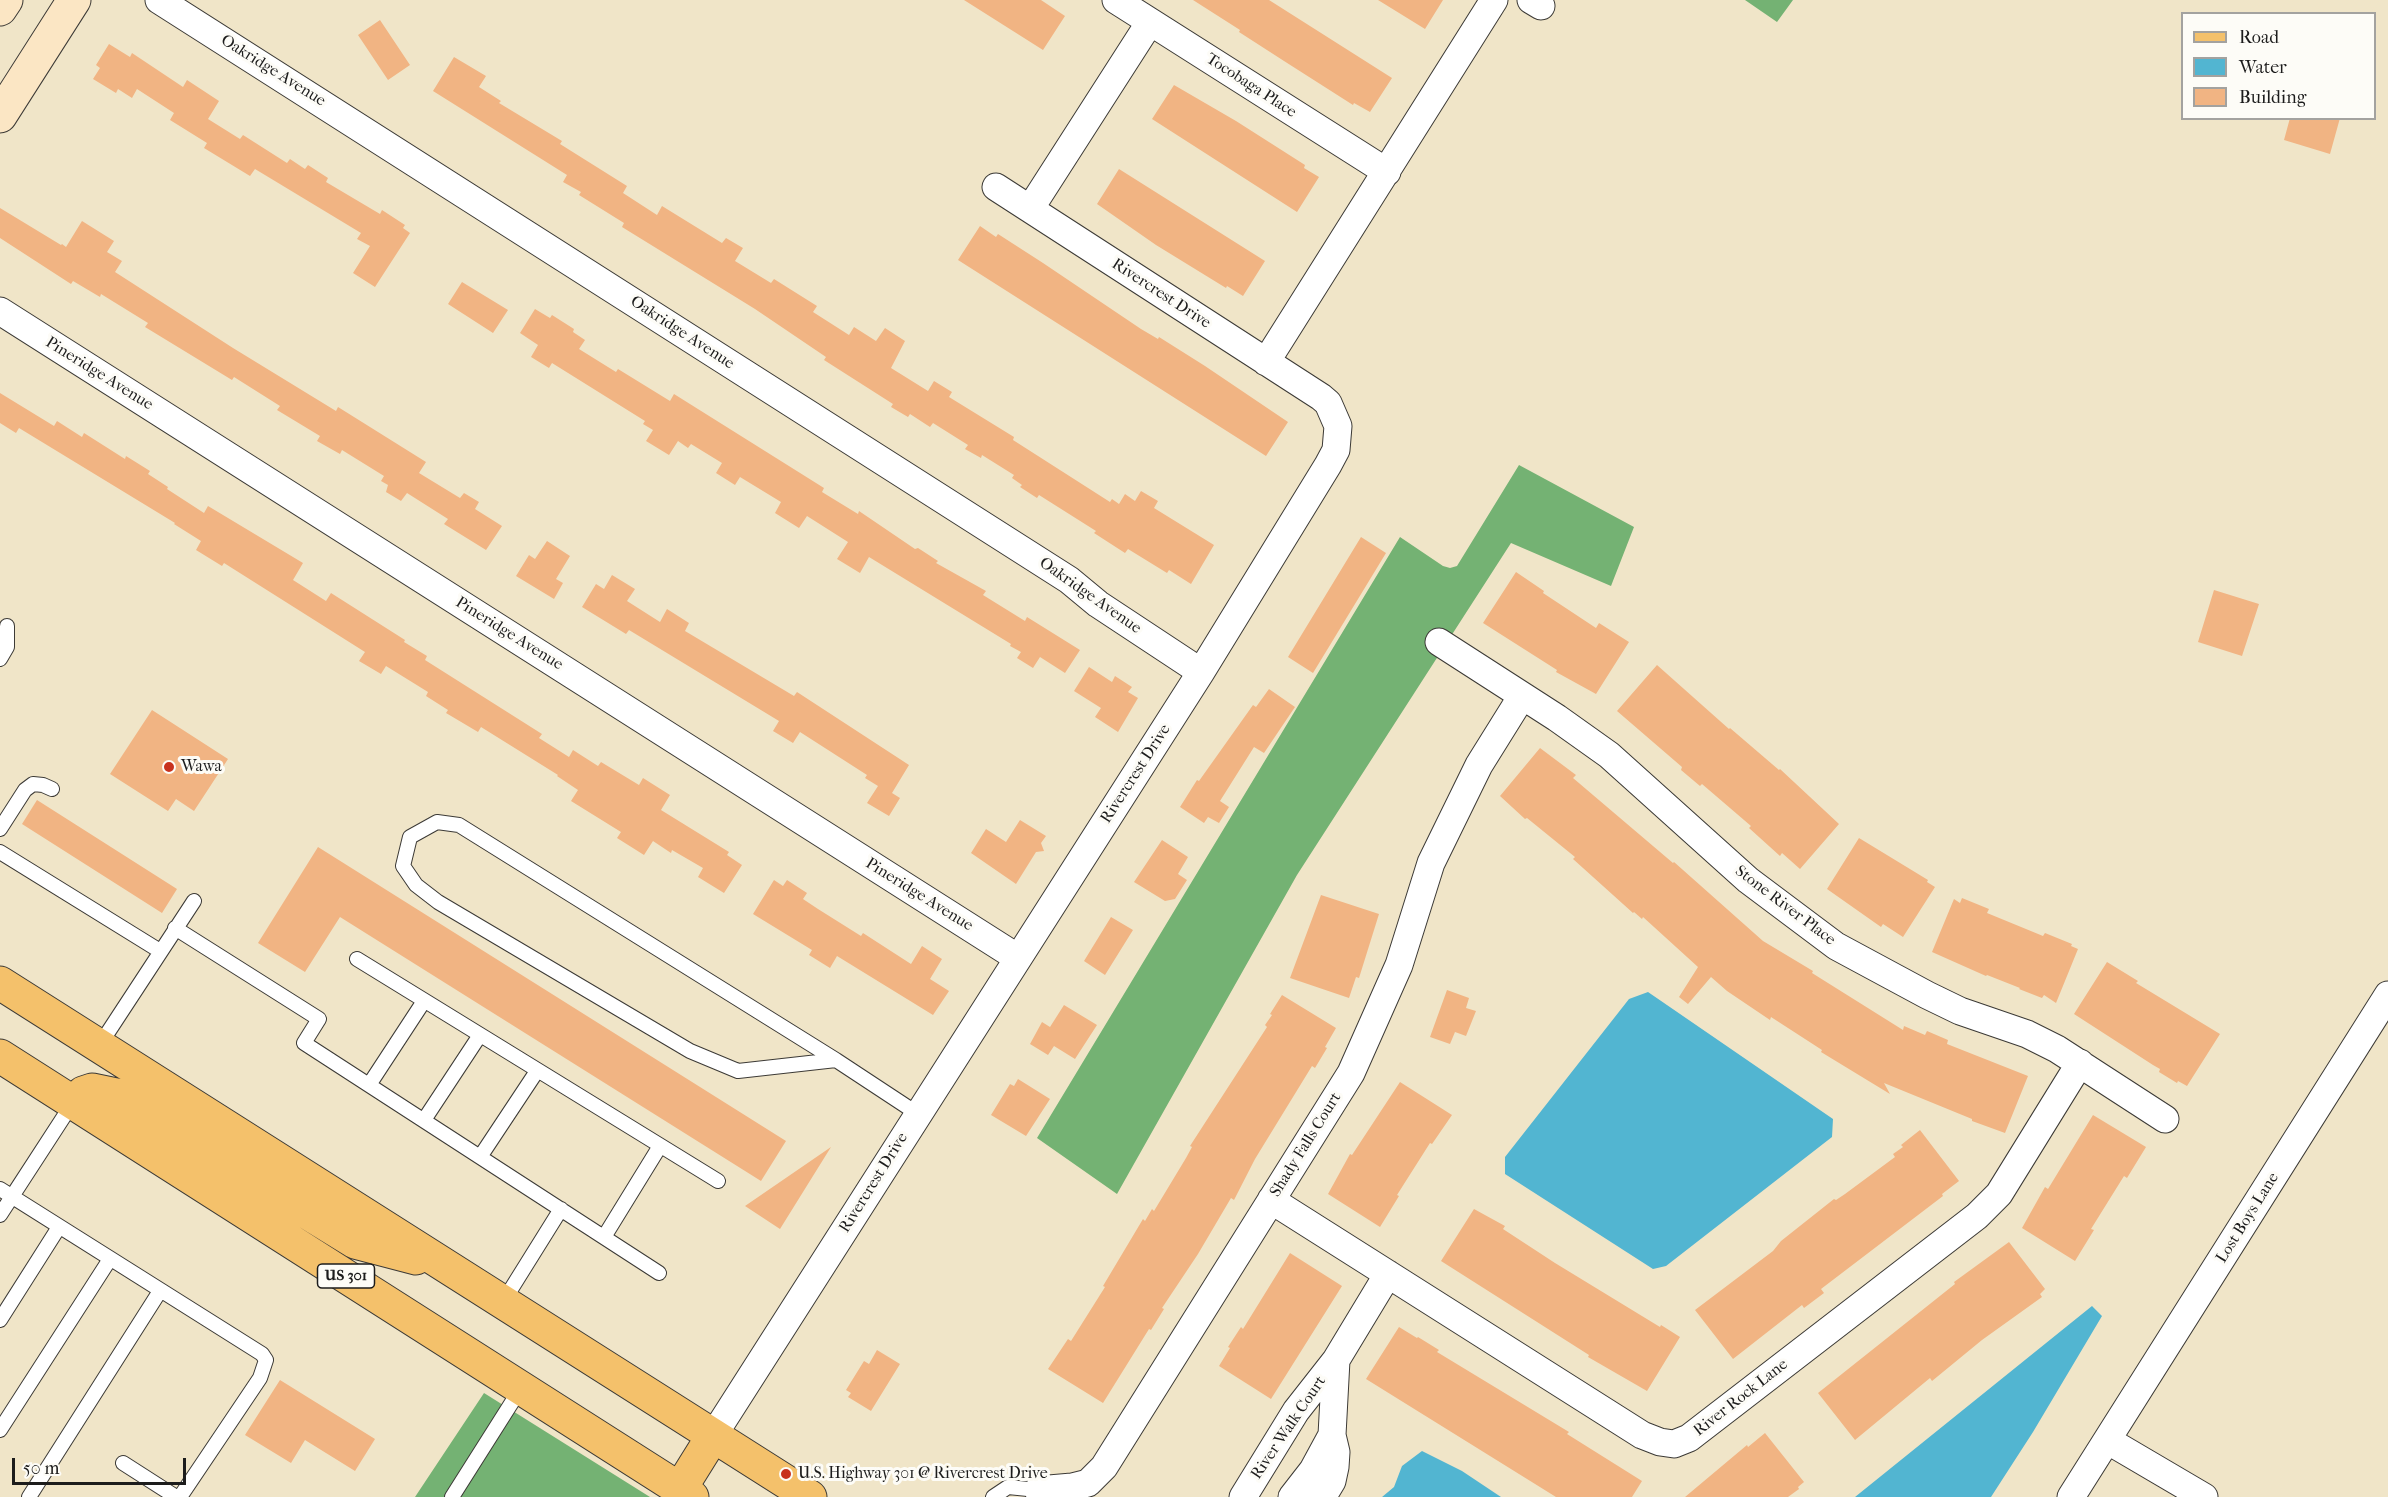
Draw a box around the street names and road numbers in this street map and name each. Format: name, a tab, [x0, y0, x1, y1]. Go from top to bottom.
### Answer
street label: Oakridge Avenue	[217, 31, 329, 111]
street label: Tocobaga Place	[1202, 50, 1300, 122]
street label: Rivercrest Drive	[1108, 255, 1214, 333]
street label: Oakridge Avenue	[626, 292, 738, 374]
street label: Pineridge Avenue	[42, 333, 156, 415]
street label: Oakridge Avenue	[1035, 554, 1145, 638]
street label: Pineridge Avenue	[452, 593, 566, 675]
street label: Rivercrest Drive	[1097, 721, 1175, 827]
street label: Pineridge Avenue	[862, 854, 976, 936]
street label: Stone River Place	[1731, 862, 1839, 950]
street label: Shady Falls Court	[1266, 1089, 1346, 1201]
street label: Rivercrest Drive	[836, 1129, 912, 1237]
street label: Lost Boys Lane	[2213, 1169, 2283, 1267]
road number: US 301	[318, 1264, 374, 1288]
street label: River Rock Lane	[1690, 1355, 1792, 1441]
street label: River Walk Court	[1247, 1373, 1331, 1483]

